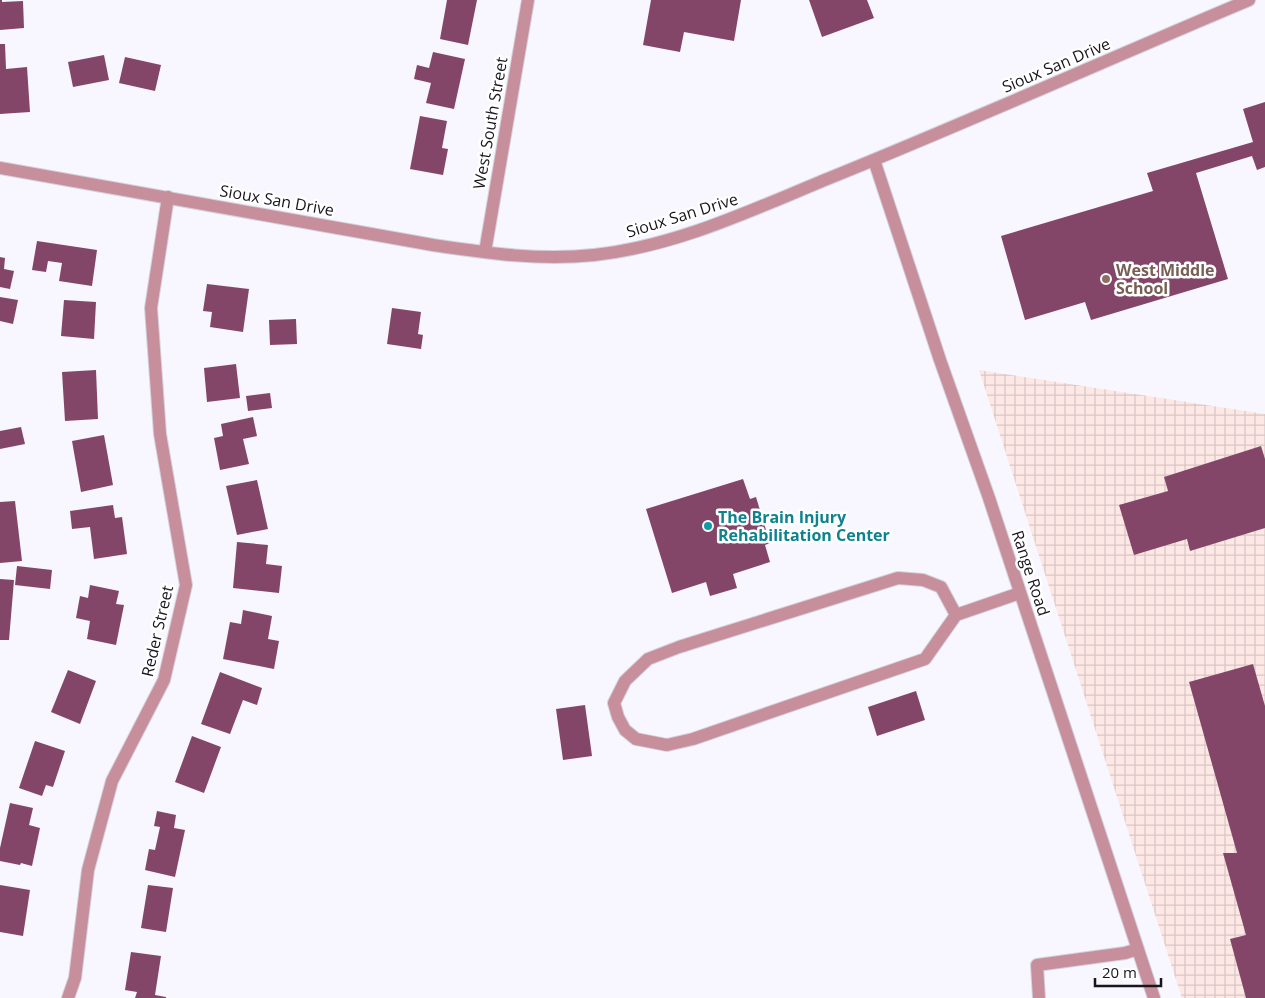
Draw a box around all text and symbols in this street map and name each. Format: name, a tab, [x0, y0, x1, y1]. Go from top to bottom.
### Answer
street label: Sioux San Drive	[999, 32, 1114, 98]
street label: West South Street	[468, 55, 513, 191]
street label: Sioux San Drive	[218, 179, 336, 221]
street label: Sioux San Drive	[624, 188, 740, 242]
place label: West Middle School	[1116, 259, 1215, 299]
marker: West Middle School	[1100, 273, 1112, 285]
place label: The Brain Injury Rehabilitation Center	[718, 506, 890, 546]
marker: The Brain Injury Rehabilitation Center	[702, 520, 714, 532]
street label: Range Road	[1007, 527, 1055, 619]
street label: Reder Street	[136, 583, 178, 679]
scale bar	[1095, 956, 1161, 988]
text: 20 m	[1102, 962, 1137, 982]

